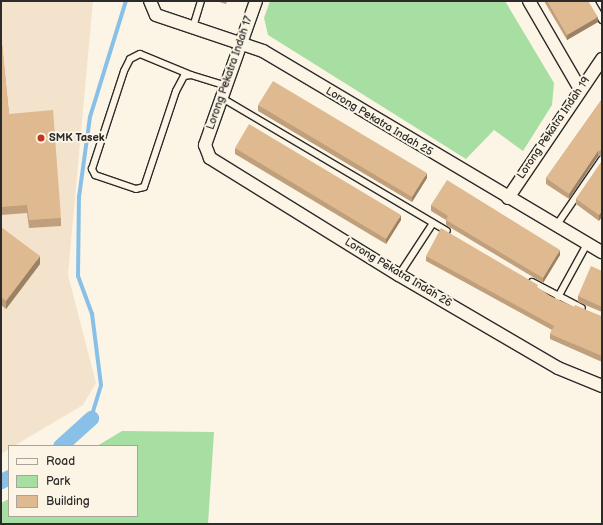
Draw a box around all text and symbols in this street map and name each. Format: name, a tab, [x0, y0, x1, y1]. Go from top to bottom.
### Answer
street label: Lorong Pekatra Indah 17	[204, 14, 256, 132]
street label: Lorong Pekatra Indah 19	[515, 74, 593, 182]
street label: Lorong Pekatra Indah 25	[323, 85, 435, 159]
place label: SMK Tasek	[49, 131, 104, 145]
marker: SMK Tasek	[36, 133, 46, 143]
street label: Lorong Pekatra Indah 26	[342, 236, 454, 310]
legend	[8, 445, 138, 517]
text: Road	[46, 454, 75, 469]
text: Park	[46, 474, 70, 489]
text: Building	[46, 494, 90, 509]

